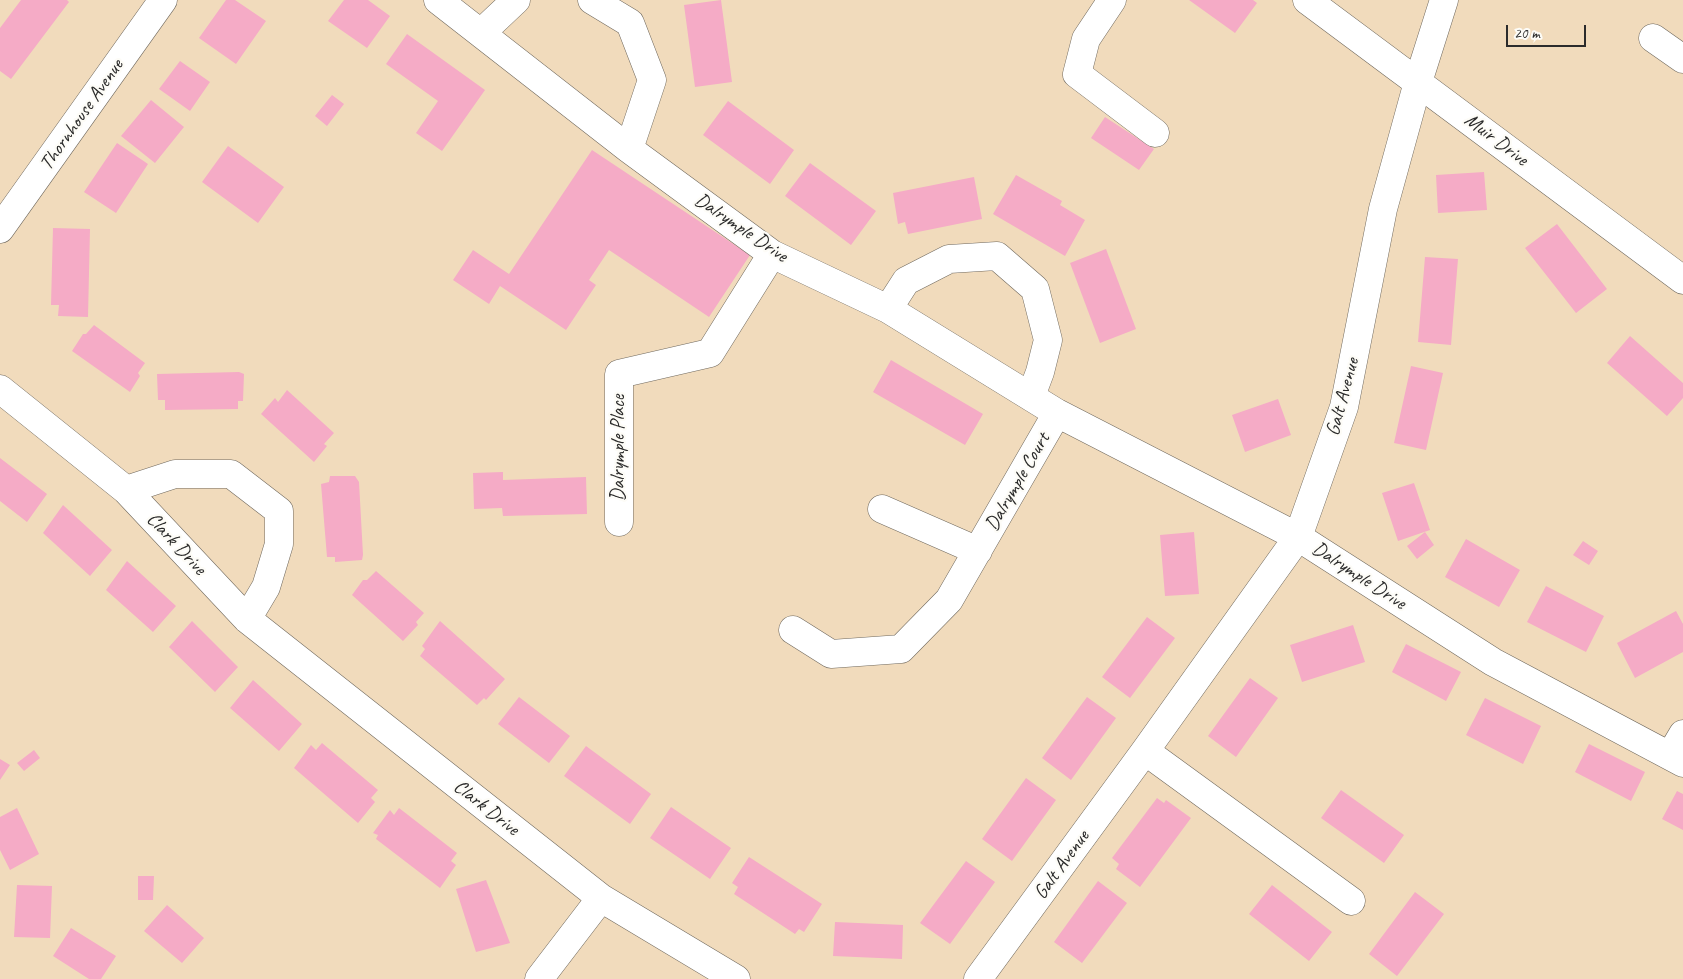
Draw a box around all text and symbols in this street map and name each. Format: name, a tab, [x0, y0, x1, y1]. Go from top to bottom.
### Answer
scale bar	[1508, 15, 1588, 47]
text: 20 m	[1514, 24, 1540, 43]
street label: Thornhouse Avenue	[35, 55, 129, 175]
street label: Muir Drive	[1460, 108, 1532, 172]
street label: Dalrymple Drive	[690, 188, 792, 268]
street label: Galt Avenue	[1321, 356, 1365, 438]
street label: Dalrymple Place	[607, 395, 631, 501]
street label: Dalrymple Court	[980, 429, 1056, 535]
street label: Clark Drive	[141, 508, 211, 580]
street label: Dalrymple Drive	[1308, 537, 1410, 615]
street label: Clark Drive	[448, 775, 524, 841]
street label: Galt Avenue	[1029, 826, 1095, 904]

